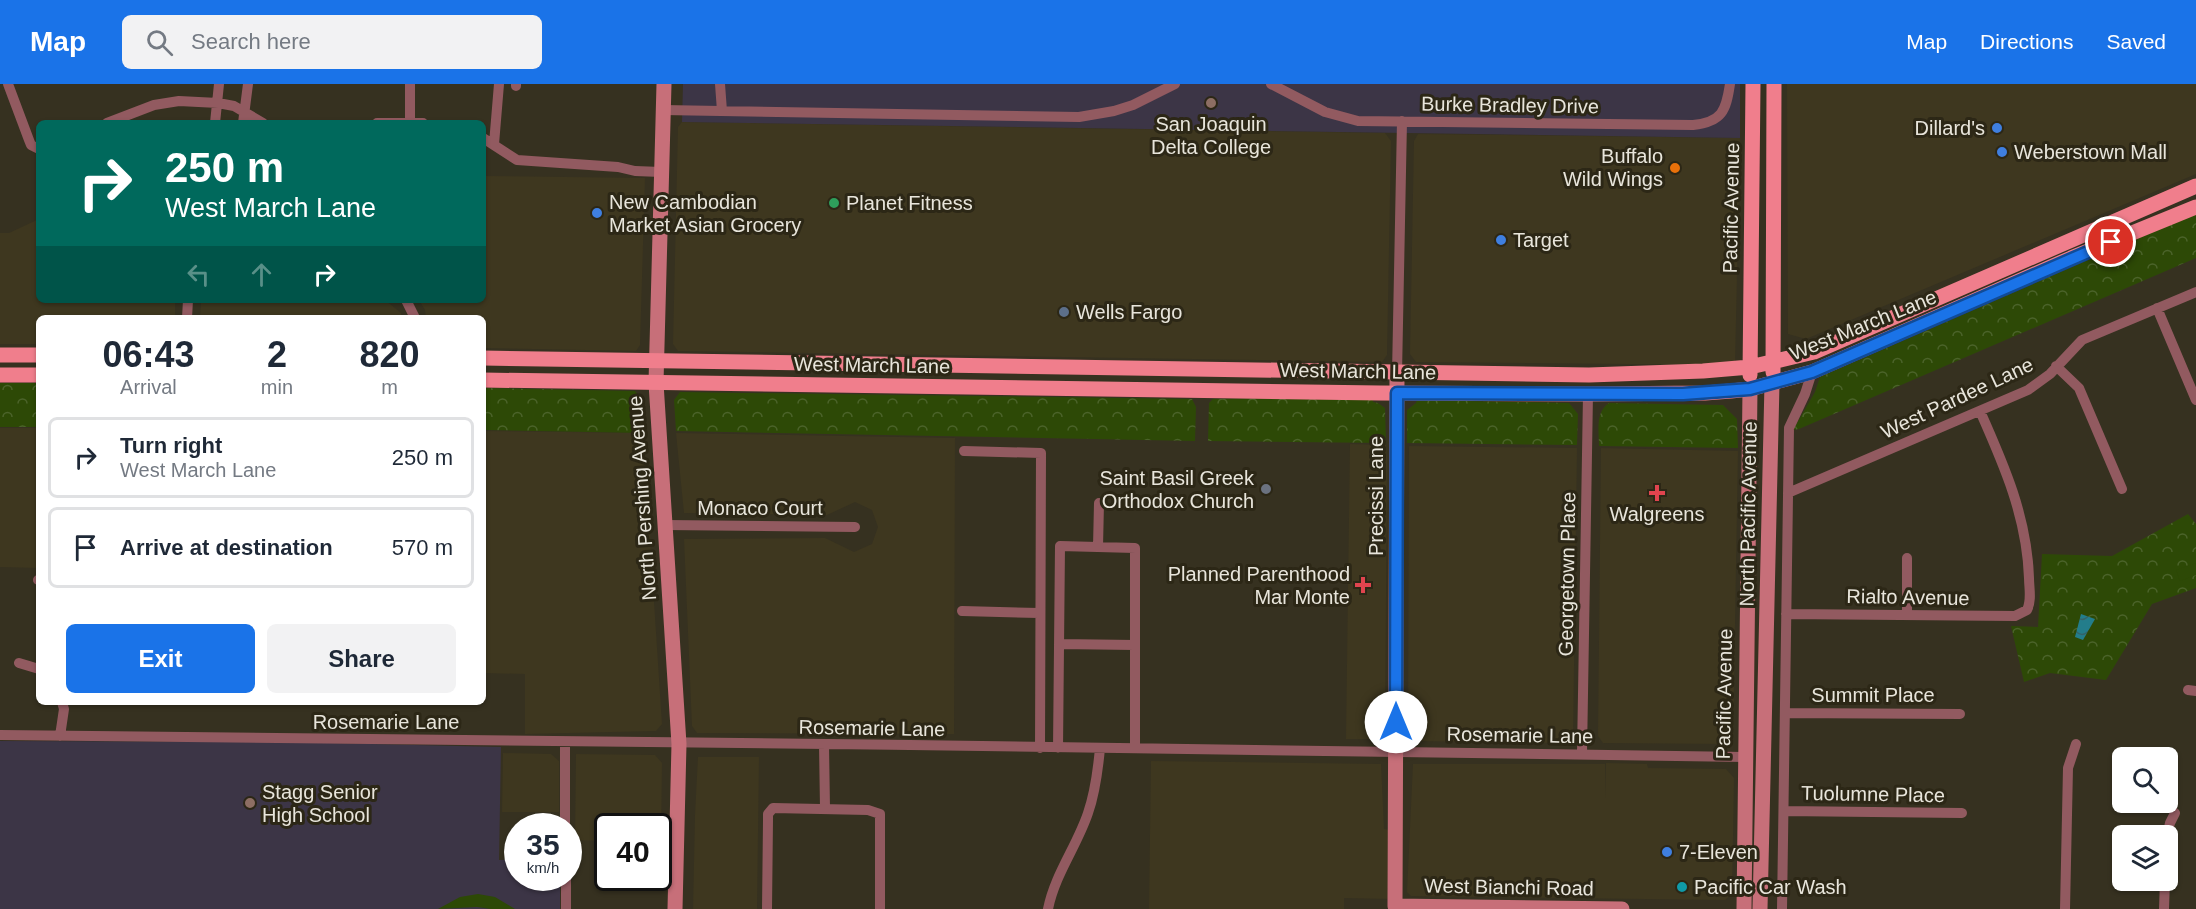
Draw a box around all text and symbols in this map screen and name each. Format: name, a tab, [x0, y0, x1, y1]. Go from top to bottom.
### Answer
search box	[122, 15, 542, 69]
text: Map	[30, 26, 86, 57]
icon: search	[143, 26, 176, 59]
text: Search here	[191, 29, 311, 54]
text: Map	[1906, 30, 1947, 53]
text: Directions	[1980, 30, 2073, 53]
text: Saved	[2106, 30, 2166, 53]
street label: Burke Bradley Drive	[1421, 92, 1599, 118]
marker: San Joaquin Delta College	[1204, 96, 1218, 110]
place label: San Joaquin Delta College	[1151, 113, 1271, 158]
place label: Dillard's	[1915, 117, 1985, 139]
marker: Dillard's	[1990, 121, 2004, 135]
place label: Weberstown Mall	[2014, 141, 2167, 163]
street label: Pacific Avenue	[1719, 142, 1743, 274]
icon: right	[66, 144, 144, 222]
text: 250 m	[165, 144, 284, 191]
place label: Buffalo Wild Wings	[1563, 145, 1663, 190]
marker: Weberstown Mall	[1995, 145, 2009, 159]
marker: Buffalo Wild Wings	[1668, 161, 1682, 175]
place label: New Cambodian Market Asian Grocery	[609, 191, 801, 236]
place label: Planet Fitness	[846, 192, 973, 214]
text: West March Lane	[165, 193, 376, 223]
marker: Planet Fitness	[827, 196, 841, 210]
marker: New Cambodian Market Asian Grocery	[590, 206, 604, 220]
pin	[2085, 216, 2136, 267]
icon: arrive	[2094, 225, 2127, 258]
place label: Target	[1513, 229, 1569, 251]
marker: Target	[1494, 233, 1508, 247]
icon: left	[182, 258, 215, 291]
icon: ahead	[245, 258, 278, 291]
icon: right	[308, 258, 341, 291]
street label: West March Lane	[1786, 286, 1940, 364]
place label: Wells Fargo	[1076, 301, 1182, 323]
marker: Wells Fargo	[1057, 305, 1071, 319]
text: 06:43	[102, 334, 194, 375]
text: 2	[267, 334, 287, 375]
text: 820	[359, 334, 420, 375]
street label: West March Lane	[794, 353, 950, 377]
street label: West Pardee Lane	[1877, 353, 2037, 443]
street label: West March Lane	[1280, 359, 1436, 383]
text: Arrival	[120, 376, 177, 398]
text: min	[261, 376, 293, 398]
text: m	[381, 376, 398, 398]
street label: North Pershing Avenue	[624, 395, 660, 601]
street label: North Pacific Avenue	[1735, 421, 1761, 607]
text: Turn right	[120, 433, 222, 458]
street label: Precissi Lane	[1365, 436, 1387, 556]
icon: right	[69, 441, 102, 474]
text: 250 m	[392, 445, 453, 470]
text: West March Lane	[120, 459, 276, 481]
place label: Saint Basil Greek Orthodox Church	[1099, 467, 1255, 512]
marker: Saint Basil Greek Orthodox Church	[1259, 482, 1273, 496]
marker: Walgreens	[1650, 486, 1664, 500]
street label: Georgetown Place	[1555, 492, 1579, 656]
street label: Monaco Court	[697, 497, 823, 519]
place label: Walgreens	[1610, 503, 1704, 525]
icon: arrive	[69, 531, 102, 564]
text: Arrive at destination	[120, 535, 333, 560]
text: 570 m	[392, 535, 453, 560]
place label: Planned Parenthood Mar Monte	[1168, 563, 1350, 608]
marker: Planned Parenthood Mar Monte	[1354, 576, 1372, 594]
street label: Rialto Avenue	[1846, 585, 1970, 609]
button: Exit	[66, 624, 255, 693]
button: Share	[267, 624, 456, 693]
street label: Pacific Avenue	[1712, 628, 1736, 760]
street label: Summit Place	[1811, 684, 1935, 706]
position arrow	[1364, 690, 1428, 754]
street label: Rosemarie Lane	[313, 711, 459, 733]
street label: Rosemarie Lane	[798, 716, 946, 740]
street label: Rosemarie Lane	[1446, 723, 1594, 747]
map controls	[2112, 747, 2178, 891]
button: search	[2112, 747, 2178, 813]
place label: Stagg Senior High School	[262, 781, 378, 826]
street label: Tuolumne Place	[1801, 782, 1945, 806]
marker: Stagg Senior High School	[243, 796, 257, 810]
speed limit sign: 40	[594, 813, 672, 891]
button: layers	[2112, 825, 2178, 891]
text: 35	[526, 828, 560, 861]
place label: 7-Eleven	[1679, 841, 1758, 863]
marker: 7-Eleven	[1660, 845, 1674, 859]
text: km/h	[527, 859, 559, 876]
street label: West Bianchi Road	[1424, 875, 1594, 899]
place label: Pacific Car Wash	[1694, 876, 1847, 898]
marker: Pacific Car Wash	[1675, 880, 1689, 894]

